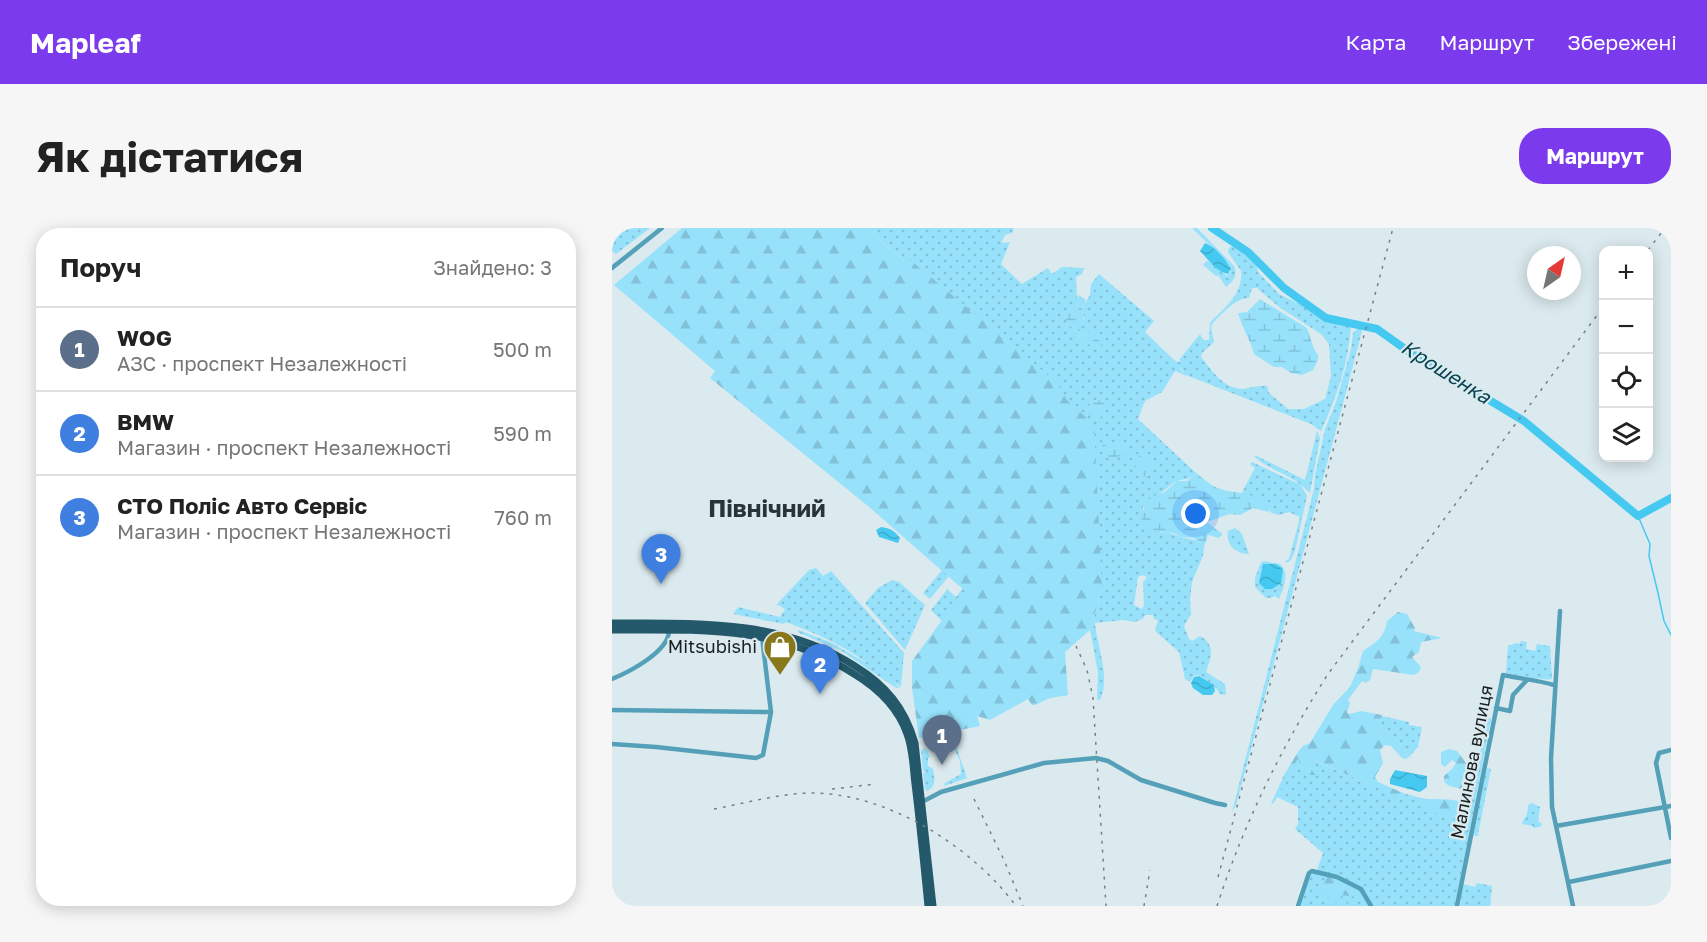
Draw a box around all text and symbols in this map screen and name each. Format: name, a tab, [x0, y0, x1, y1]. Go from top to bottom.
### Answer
text: Mapleaf	[30, 26, 141, 59]
text: Карта	[1346, 29, 1406, 55]
text: Маршрут	[1439, 29, 1534, 55]
text: Збережені	[1567, 29, 1677, 55]
button: Маршрут	[1519, 128, 1671, 184]
text: Як дістатися	[36, 131, 303, 181]
north arrow	[1527, 246, 1581, 300]
map controls	[1599, 246, 1653, 462]
button: +	[1599, 246, 1653, 300]
text: Поруч	[60, 252, 141, 283]
text: Знайдено: 3	[433, 255, 552, 279]
button: −	[1599, 300, 1653, 354]
text: WOG	[117, 324, 172, 351]
water label: Крошенка	[1397, 334, 1496, 408]
text: 1	[74, 337, 85, 361]
text: 500 m	[493, 337, 552, 361]
text: АЗС · проспект Незалежності	[117, 351, 407, 375]
button: locate	[1599, 354, 1653, 408]
text: BMW	[117, 408, 174, 435]
button: layers	[1599, 408, 1653, 462]
text: 2	[73, 421, 86, 445]
text: 590 m	[493, 421, 552, 445]
text: Магазин · проспект Незалежності	[117, 435, 451, 459]
text: СТО Поліс Авто Сервіс	[117, 492, 367, 519]
district label: Північний	[708, 493, 826, 522]
your location	[1181, 499, 1210, 528]
text: 3	[73, 505, 86, 529]
text: 760 m	[494, 505, 552, 529]
text: Магазин · проспект Незалежності	[117, 519, 451, 543]
pin: 3	[641, 534, 680, 584]
shop icon: Mitsubishi	[762, 629, 798, 676]
place label: Mitsubishi	[668, 635, 757, 657]
pin: 2	[800, 644, 840, 694]
street label: Малинова вулиця	[1445, 683, 1497, 841]
pin: 1	[922, 716, 962, 765]

